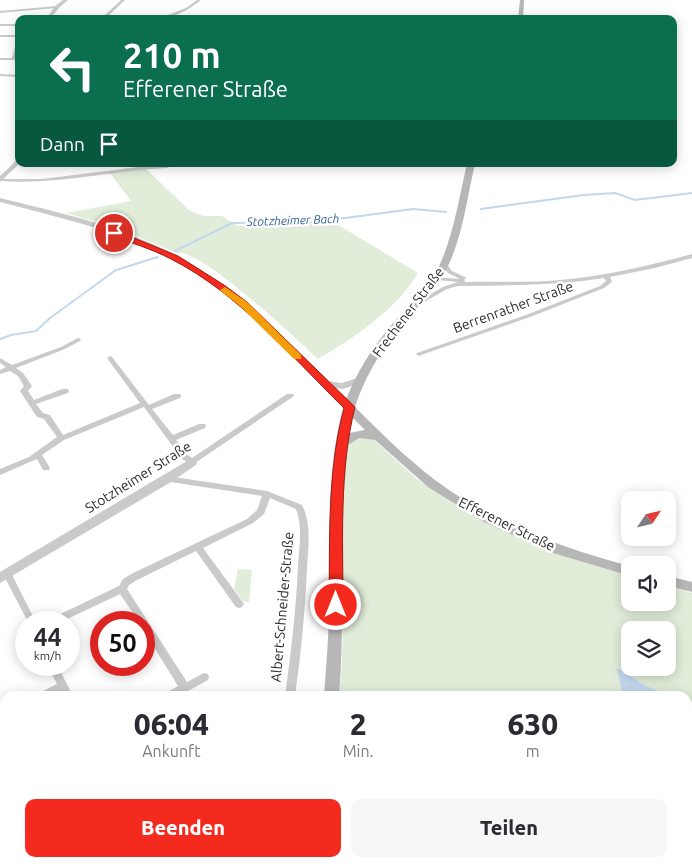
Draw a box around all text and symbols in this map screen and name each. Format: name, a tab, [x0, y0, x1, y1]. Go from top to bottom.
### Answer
icon: left	[40, 35, 105, 100]
text: 210 m	[123, 35, 221, 75]
text: Efferener Straße	[123, 76, 288, 101]
icon: arrive	[95, 130, 123, 158]
text: Dann	[40, 133, 85, 155]
pin	[93, 212, 135, 254]
water label: Stotzheimer Bach	[245, 212, 340, 228]
icon: arrive	[100, 219, 128, 247]
street label: Frechener Straße	[369, 264, 447, 360]
street label: Berrenrather Straße	[451, 278, 575, 336]
street label: Stotzheimer Straße	[82, 438, 194, 516]
north arrow	[621, 491, 676, 546]
map controls	[621, 491, 676, 676]
street label: Efferener Straße	[456, 494, 558, 554]
street label: Albert-Schneider-Straße	[267, 531, 297, 683]
button: sound	[621, 556, 676, 611]
position arrow	[309, 578, 361, 630]
speed limit sign: 50	[90, 611, 155, 676]
button: layers	[621, 621, 676, 676]
text: 44	[33, 623, 62, 651]
text: km/h	[34, 649, 61, 662]
text: 06:04	[134, 707, 209, 741]
text: 2	[350, 707, 367, 741]
text: 630	[507, 707, 558, 741]
text: Ankunft	[142, 742, 200, 760]
text: Min.	[343, 742, 374, 760]
text: m	[526, 742, 540, 760]
button: Beenden	[25, 799, 341, 857]
button: Teilen	[351, 799, 667, 857]

